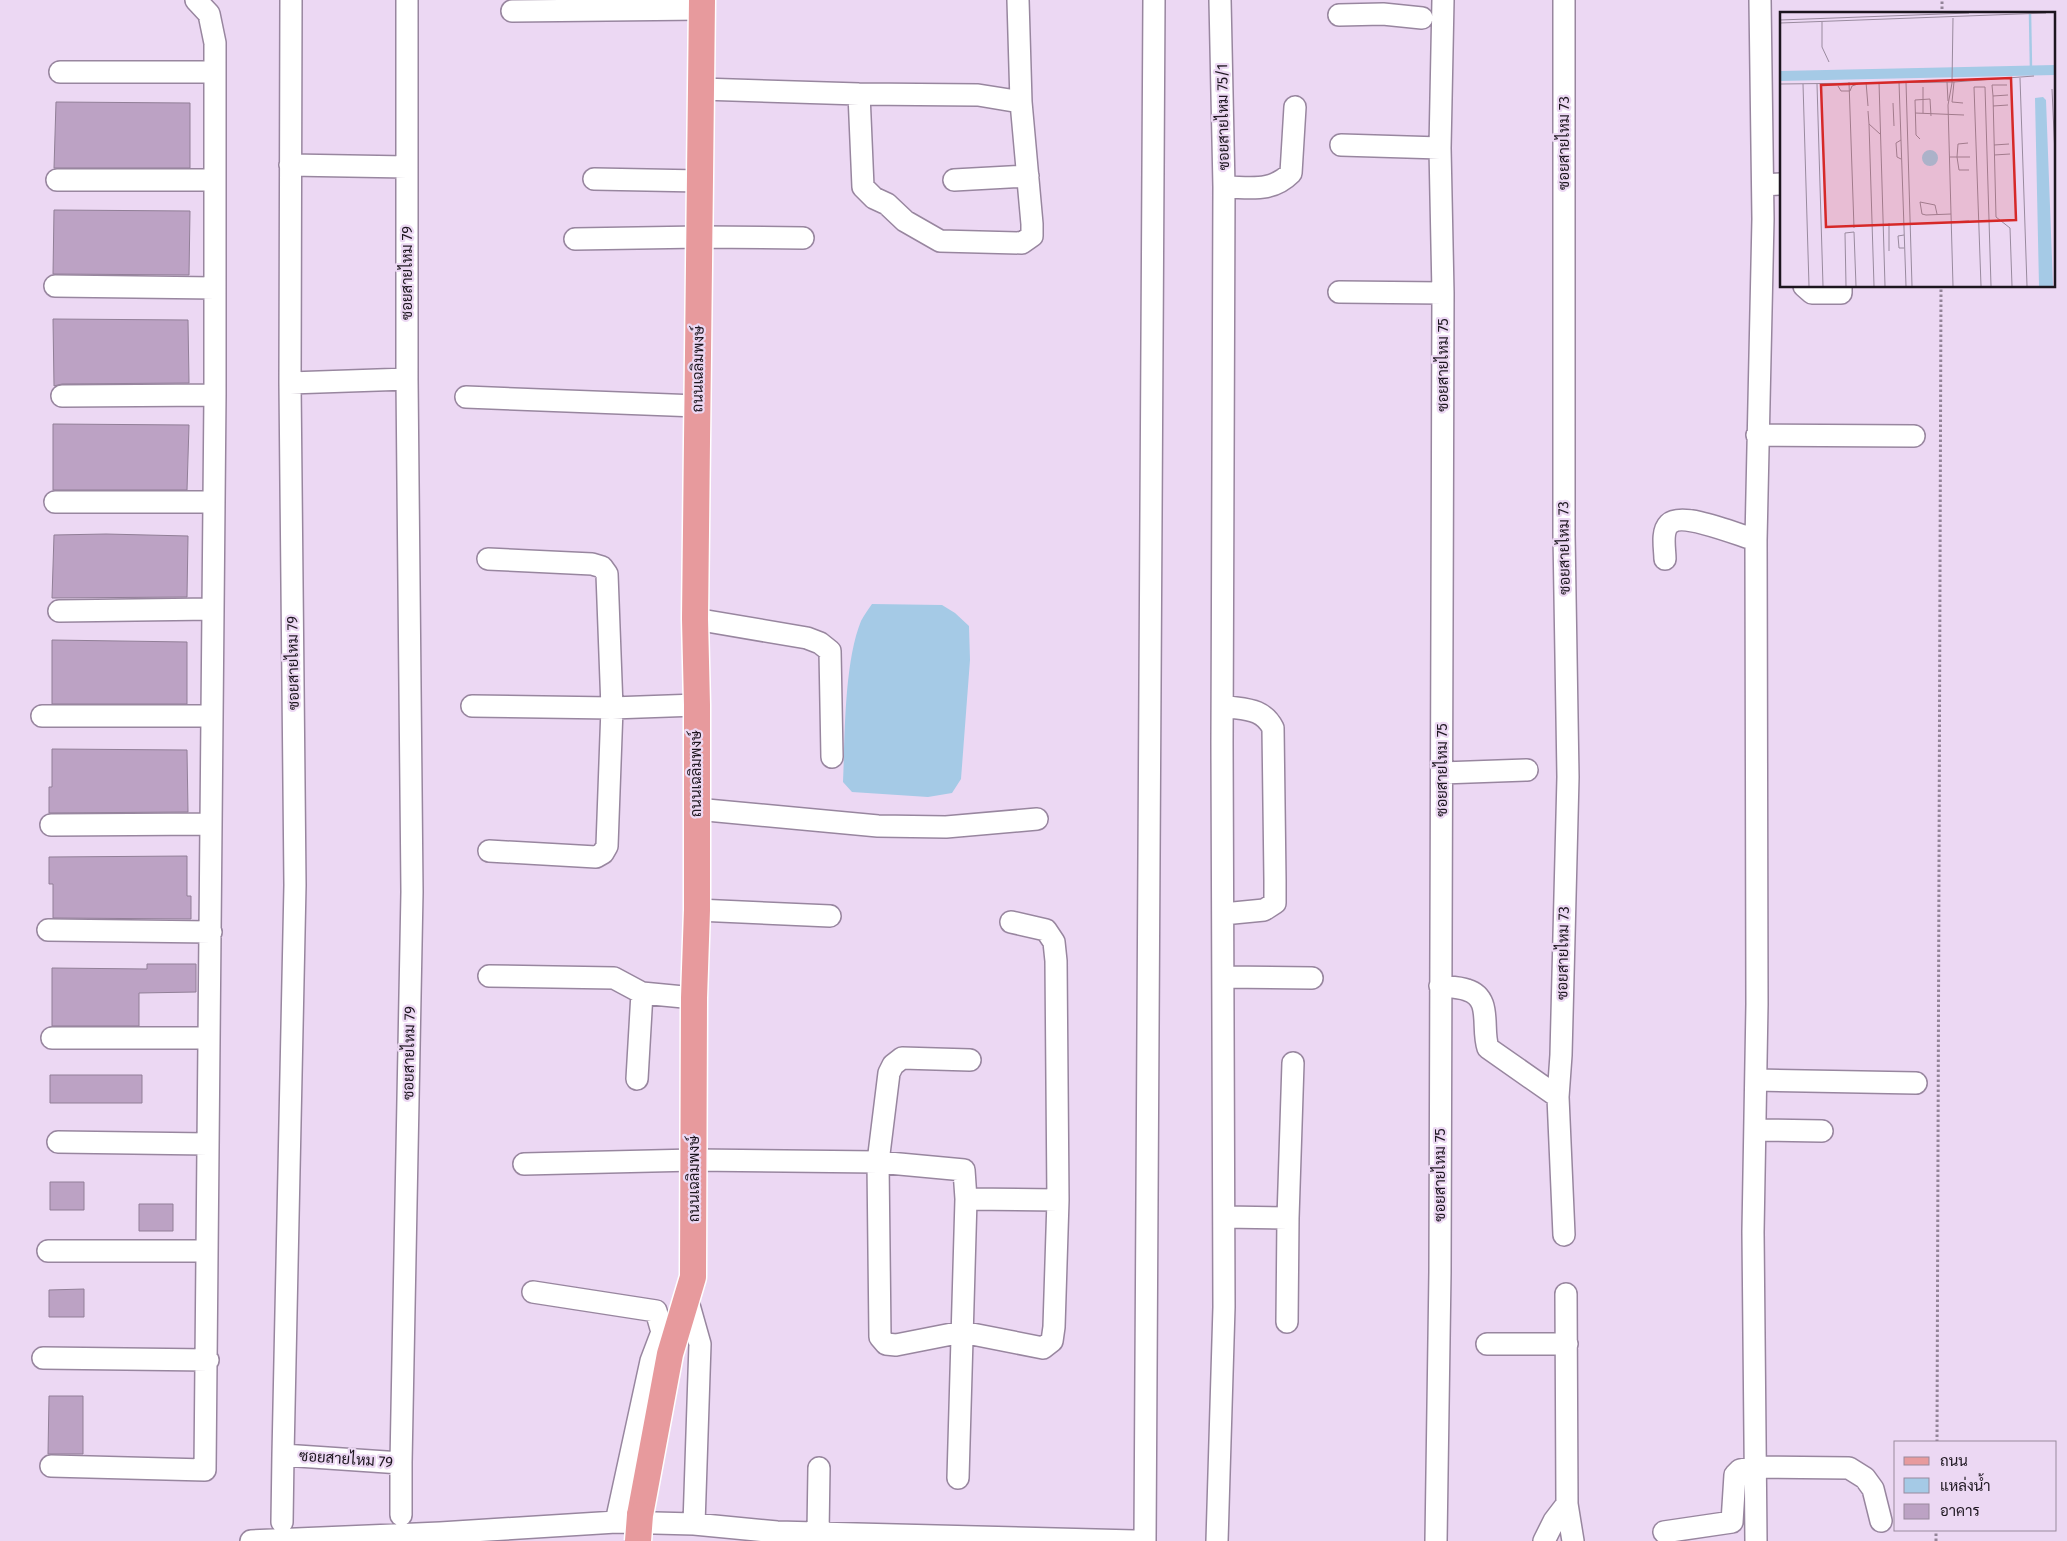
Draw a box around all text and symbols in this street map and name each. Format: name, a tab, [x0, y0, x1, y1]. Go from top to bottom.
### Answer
inset map	[1780, 12, 2054, 288]
street label: ซอยสายไหม 75/1	[1212, 63, 1233, 171]
street label: ซอยสายไหม 73	[1554, 96, 1573, 190]
street label: ซอยสายไหม 79	[397, 226, 416, 320]
street label: ซอยสายไหม 75	[1433, 318, 1452, 412]
street label: ถนนเฉลิมพงษ์	[687, 325, 708, 413]
street label: ซอยสายไหม 73	[1553, 501, 1574, 595]
street label: ซอยสายไหม 79	[282, 616, 303, 710]
street label: ซอยสายไหม 75	[1432, 723, 1451, 817]
street label: ถนนเฉลิมพงษ์	[686, 730, 705, 817]
street label: ซอยสายไหม 73	[1552, 906, 1573, 1000]
street label: ซอยสายไหม 79	[398, 1006, 419, 1100]
street label: ซอยสายไหม 75	[1430, 1128, 1449, 1222]
street label: ถนนเฉลิมพงษ์	[684, 1135, 703, 1222]
legend	[1894, 1441, 2057, 1531]
street label: ซอยสายไหม 79	[298, 1446, 394, 1471]
text: ถนน	[1940, 1452, 1968, 1470]
text: แหล่งน้ำ	[1940, 1473, 1991, 1495]
text: อาคาร	[1940, 1502, 1980, 1520]

